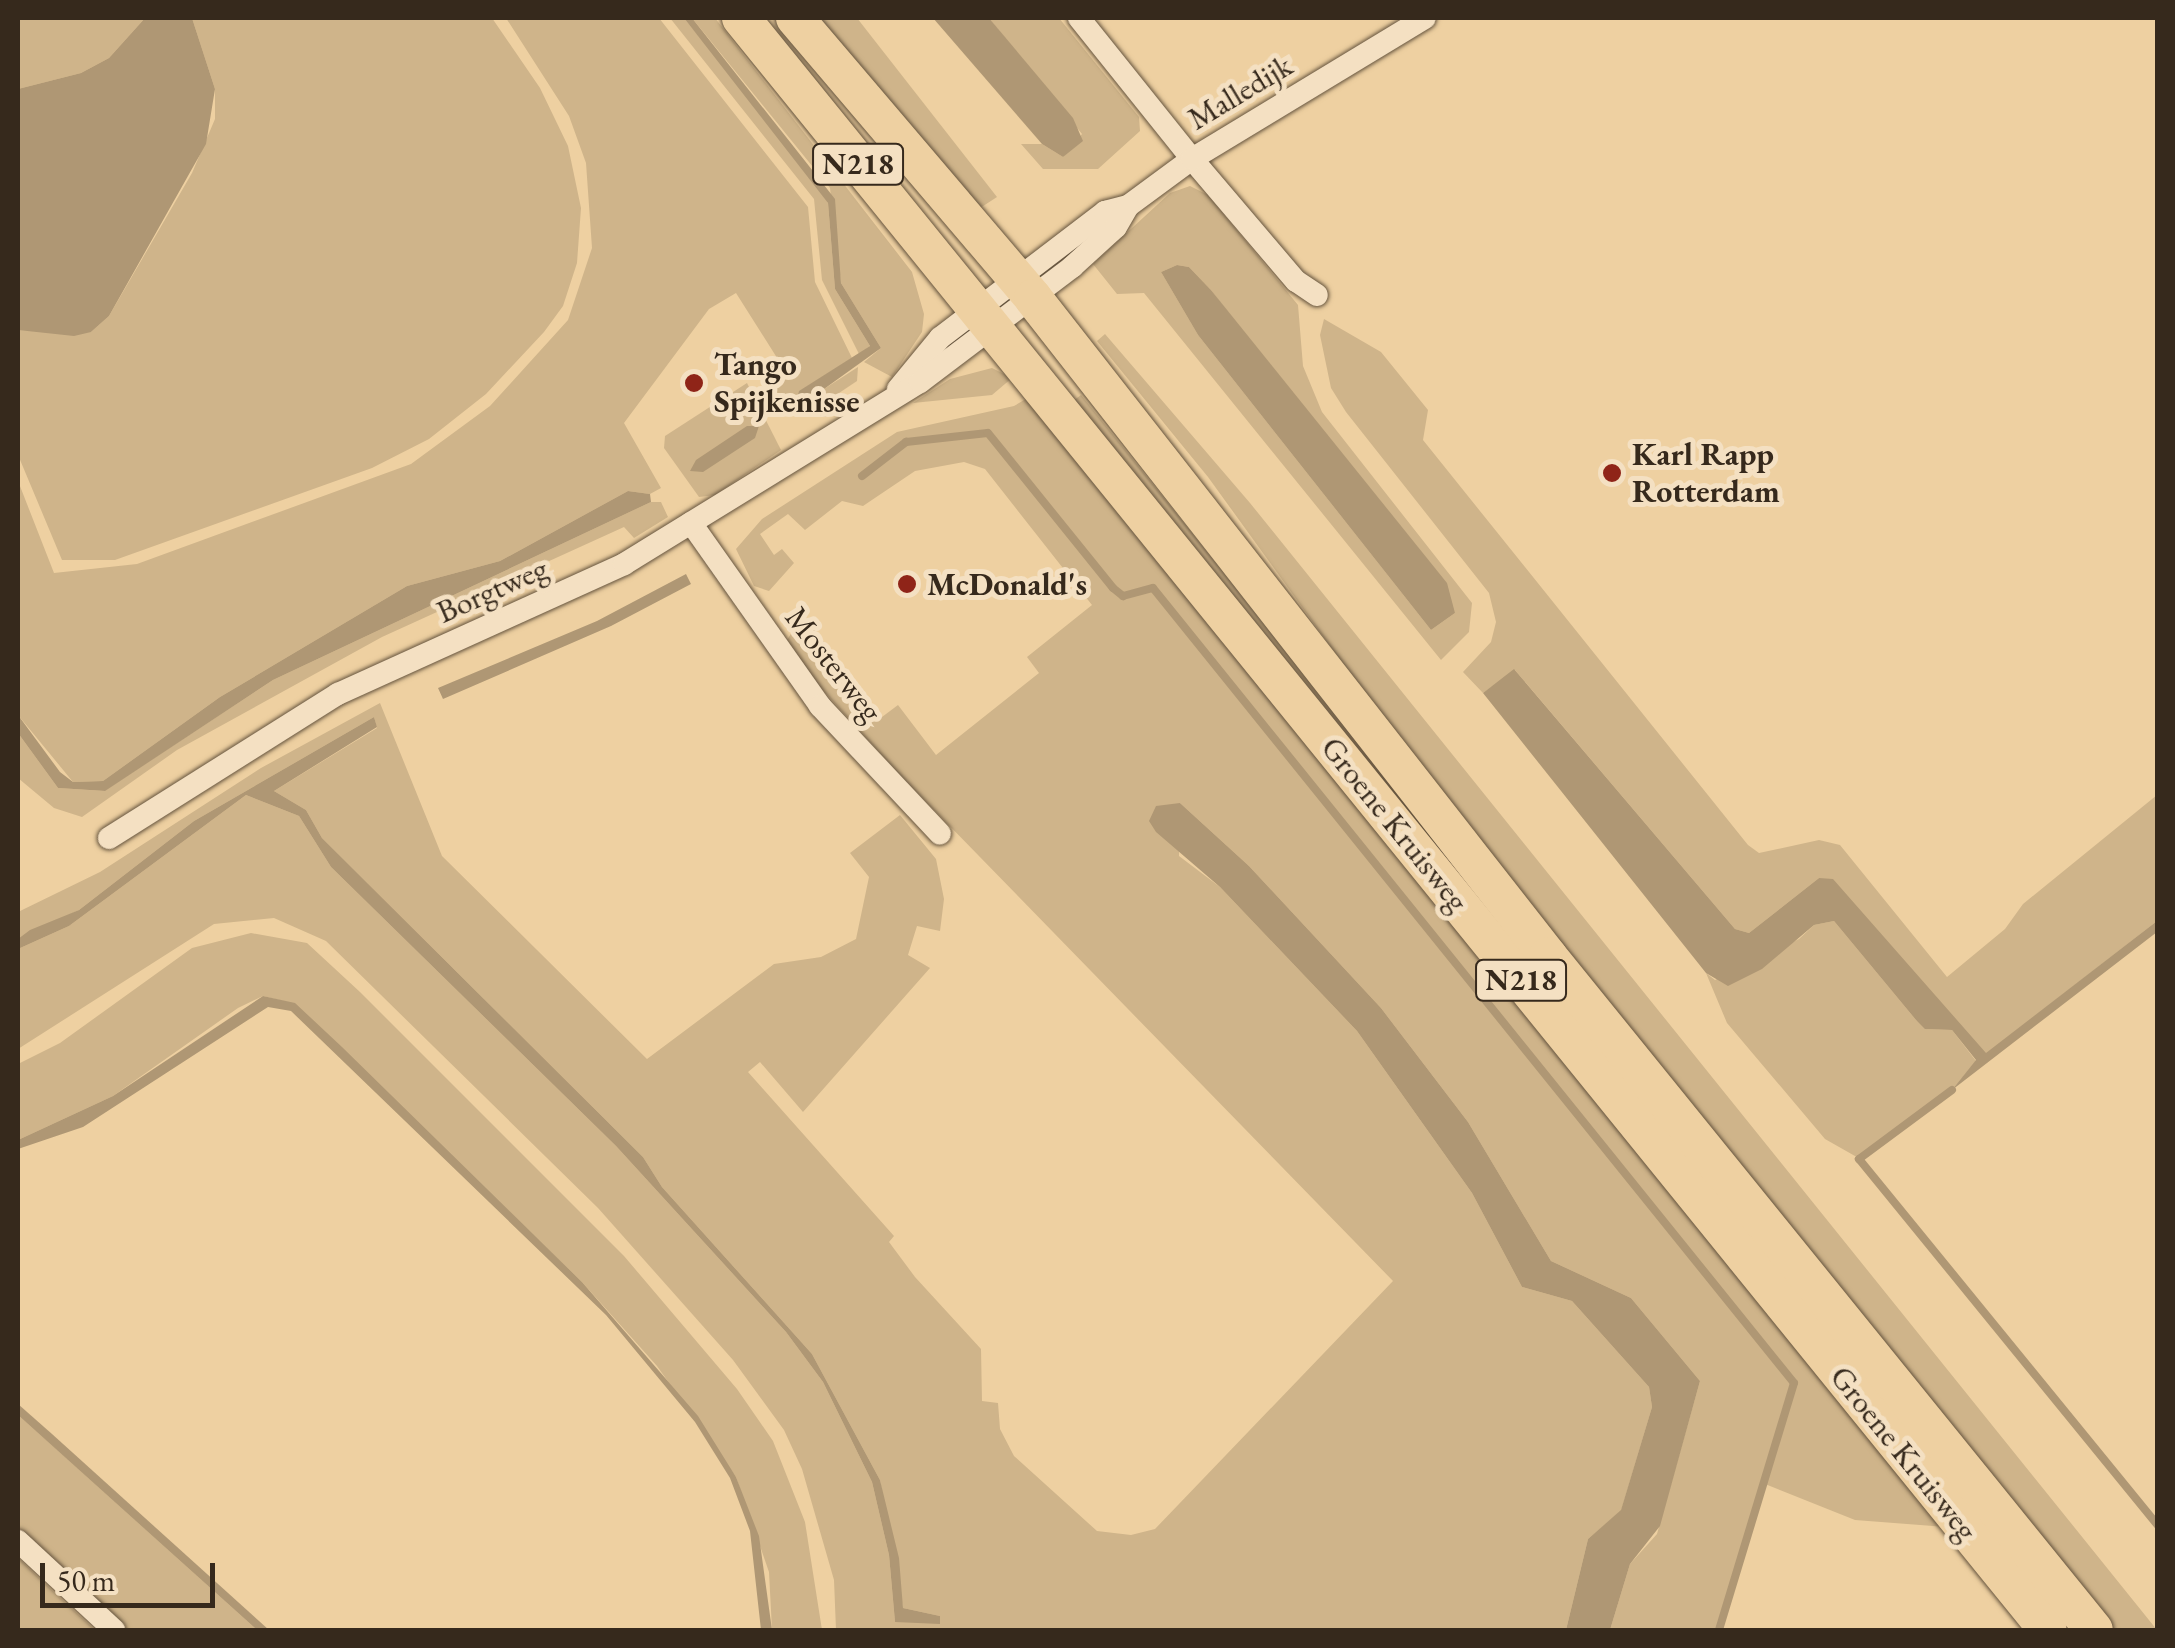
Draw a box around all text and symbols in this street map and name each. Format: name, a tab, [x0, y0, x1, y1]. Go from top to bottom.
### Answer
street label: Malledijk	[1181, 46, 1299, 138]
road number: N218	[810, 139, 906, 189]
place label: Tango Spijkenisse	[714, 346, 859, 421]
marker: Tango Spijkenisse	[683, 372, 705, 394]
place label: Karl Rapp Rotterdam	[1632, 436, 1780, 511]
marker: Karl Rapp Rotterdam	[1601, 462, 1623, 484]
street label: Borgtweg	[431, 549, 553, 631]
place label: McDonald's	[927, 565, 1087, 603]
marker: McDonald's	[896, 573, 918, 595]
street label: Mosterweg	[777, 599, 891, 729]
street label: Groene Kruisweg	[1313, 729, 1477, 919]
road number: N218	[1474, 955, 1568, 1005]
street label: Groene Kruisweg	[1822, 1358, 1986, 1548]
scale bar	[45, 1543, 220, 1605]
text: 50 m	[57, 1561, 115, 1600]

